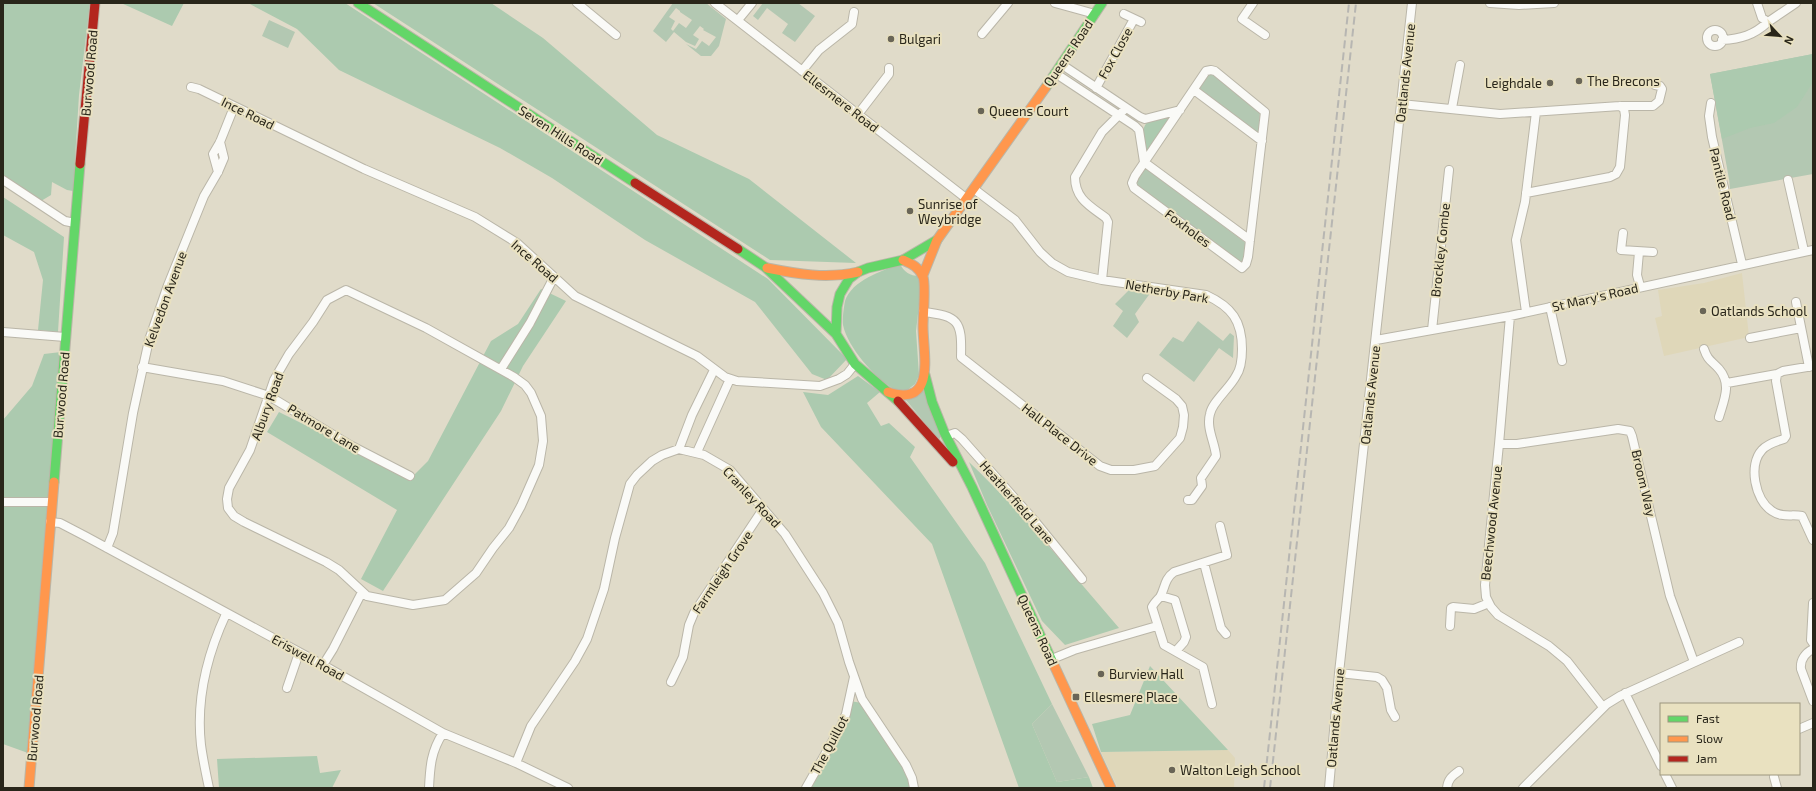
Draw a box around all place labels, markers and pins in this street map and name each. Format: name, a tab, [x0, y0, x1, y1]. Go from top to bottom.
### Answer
place label: Bulgari	[899, 31, 941, 47]
marker: Bulgari	[886, 34, 896, 44]
place label: The Brecons	[1587, 73, 1660, 89]
place label: Leighdale	[1485, 75, 1542, 91]
marker: The Brecons	[1574, 76, 1584, 86]
marker: Leighdale	[1545, 78, 1555, 88]
place label: Queens Court	[989, 103, 1069, 119]
marker: Queens Court	[976, 106, 986, 116]
place label: Sunrise of Weybridge	[918, 196, 981, 227]
marker: Sunrise of Weybridge	[905, 206, 915, 216]
place label: Oatlands School	[1711, 303, 1807, 319]
marker: Oatlands School	[1698, 306, 1708, 316]
place label: Burview Hall	[1109, 666, 1184, 682]
marker: Burview Hall	[1096, 669, 1106, 679]
place label: Ellesmere Place	[1084, 689, 1178, 705]
marker: Ellesmere Place	[1071, 692, 1081, 702]
place label: Walton Leigh School	[1180, 762, 1300, 778]
marker: Walton Leigh School	[1167, 765, 1177, 775]

